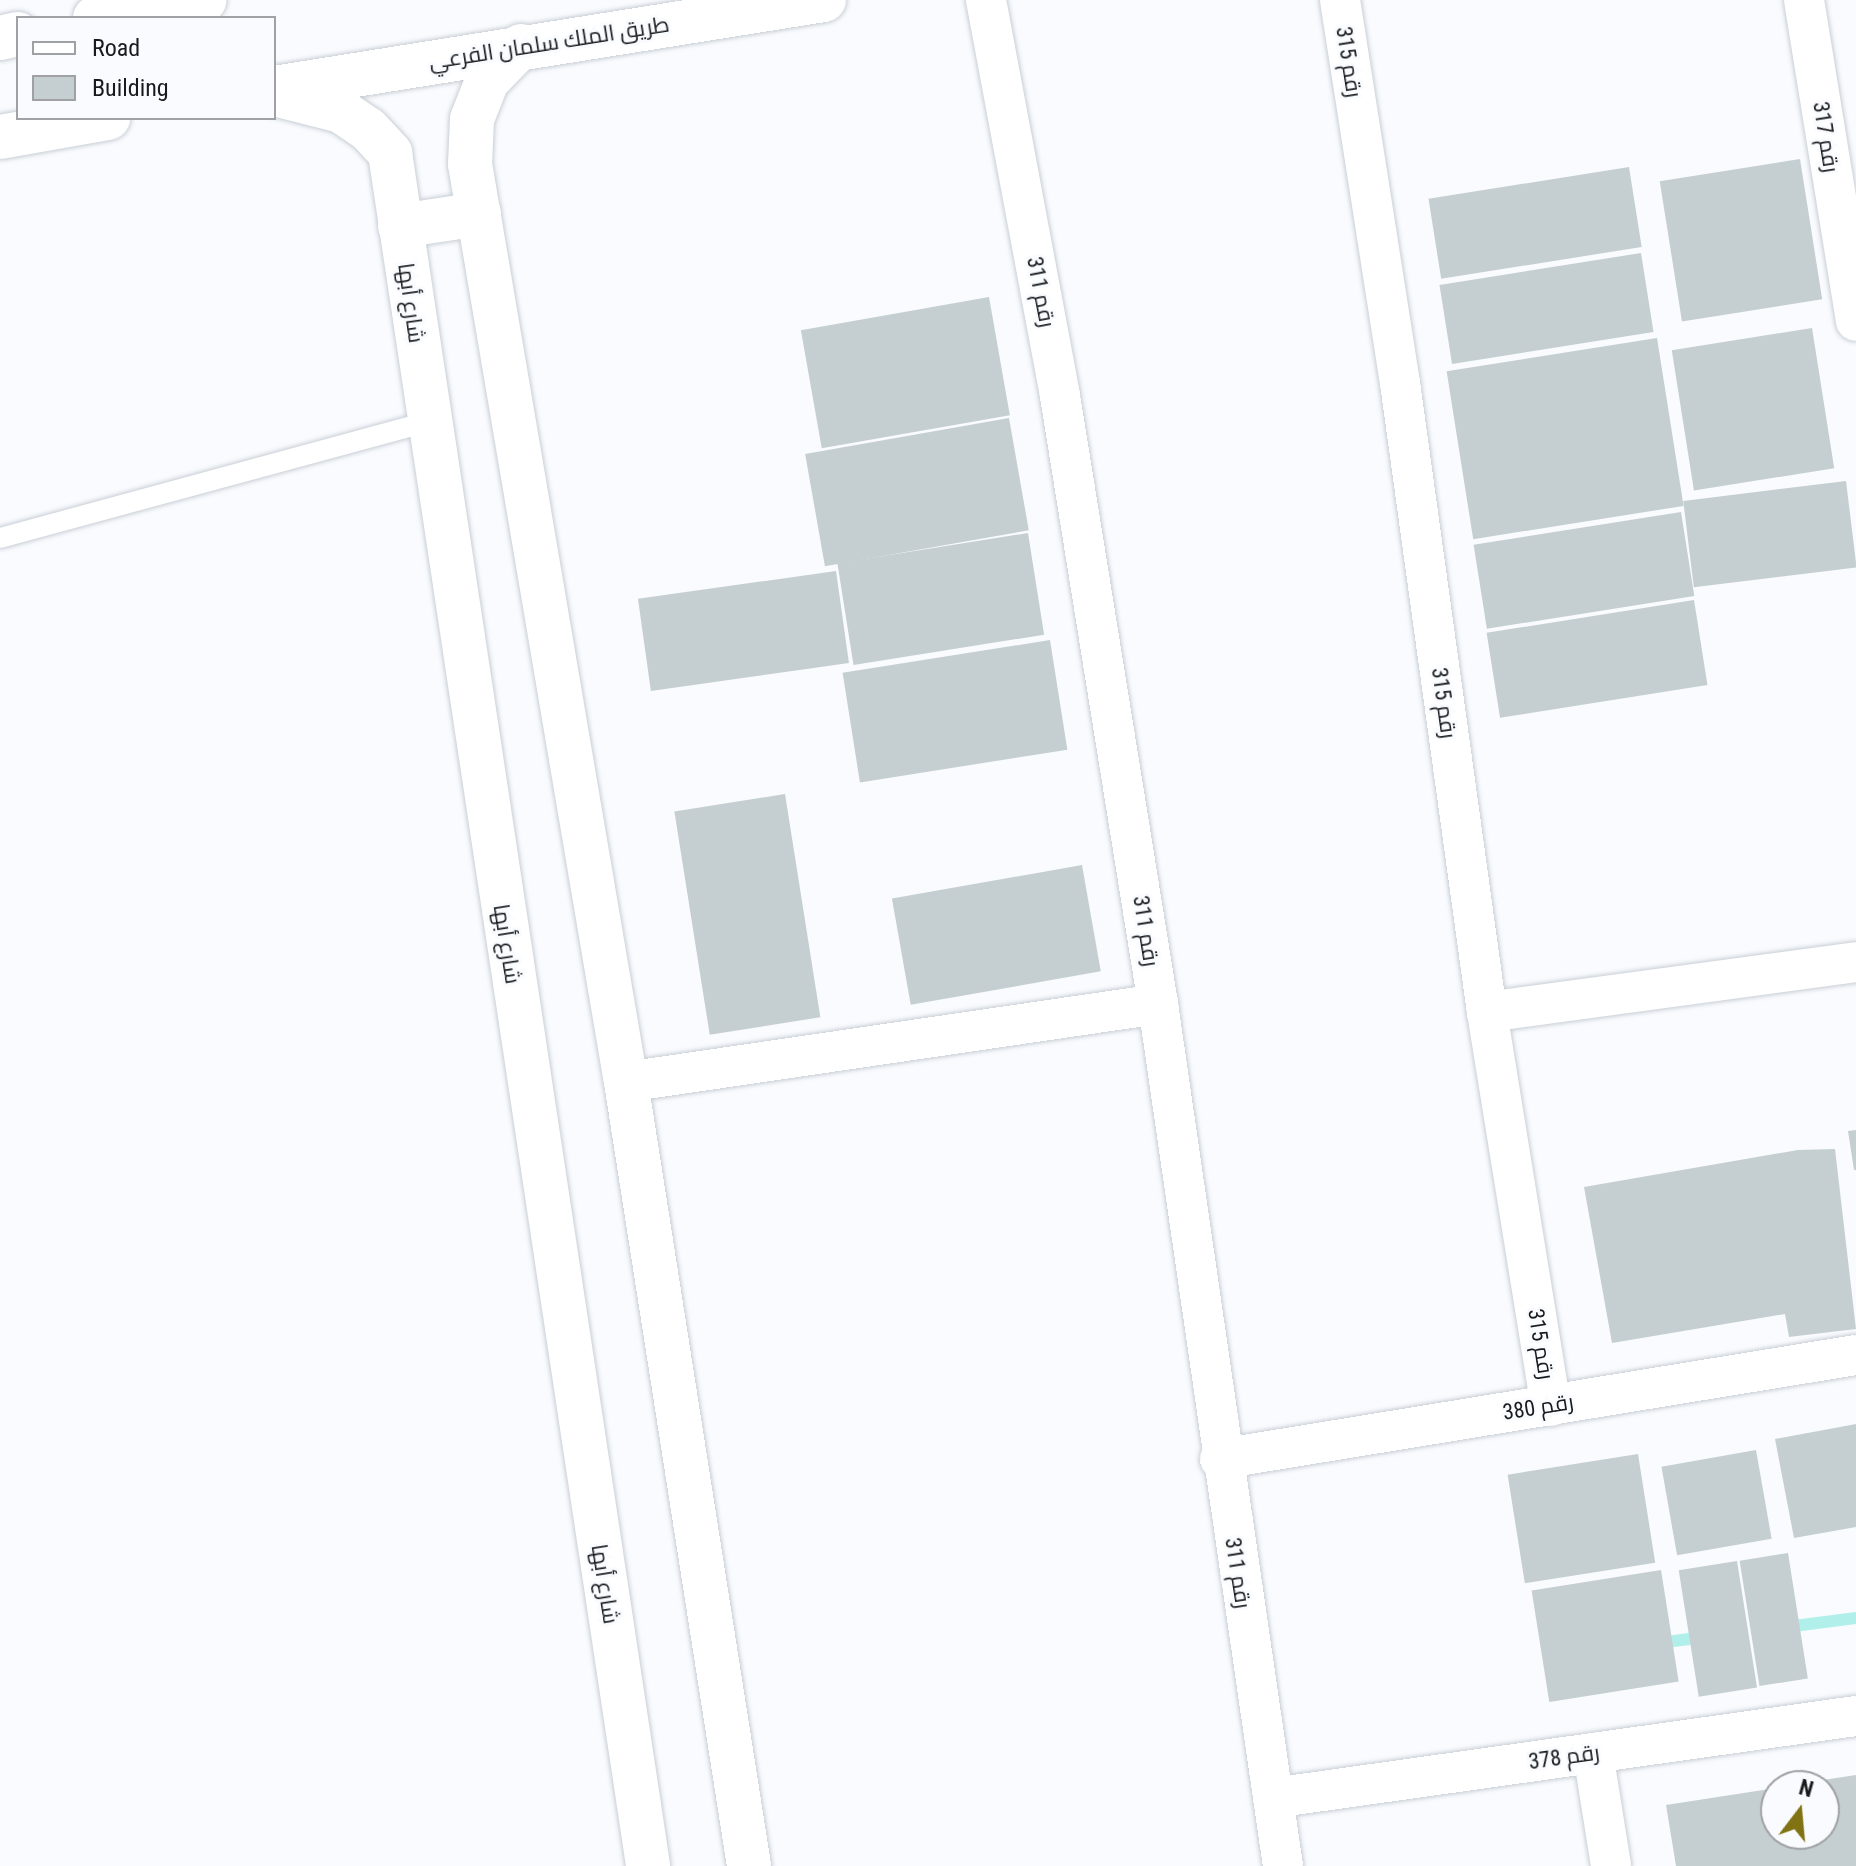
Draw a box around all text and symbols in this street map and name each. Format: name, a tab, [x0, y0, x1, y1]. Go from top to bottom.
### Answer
street label: طريق الملك سلمان الفرعي	[427, 11, 671, 75]
legend	[16, 16, 276, 120]
street label: رقم 315	[1330, 25, 1368, 99]
text: Road	[92, 34, 140, 62]
text: Building	[92, 74, 169, 102]
street label: رقم 317	[1807, 100, 1845, 174]
street label: رقم 311	[1021, 255, 1061, 329]
street label: شارع أبها	[392, 261, 430, 345]
street label: رقم 315	[1426, 666, 1462, 740]
street label: رقم 311	[1127, 894, 1165, 968]
street label: شارع أبها	[488, 902, 526, 986]
street label: رقم 315	[1522, 1307, 1560, 1381]
street label: رقم 380	[1501, 1388, 1575, 1426]
street label: رقم 311	[1219, 1536, 1257, 1610]
street label: شارع أبها	[586, 1542, 624, 1626]
street label: رقم 378	[1527, 1739, 1601, 1775]
north arrow	[1760, 1770, 1840, 1850]
text: N	[1796, 1774, 1816, 1802]

